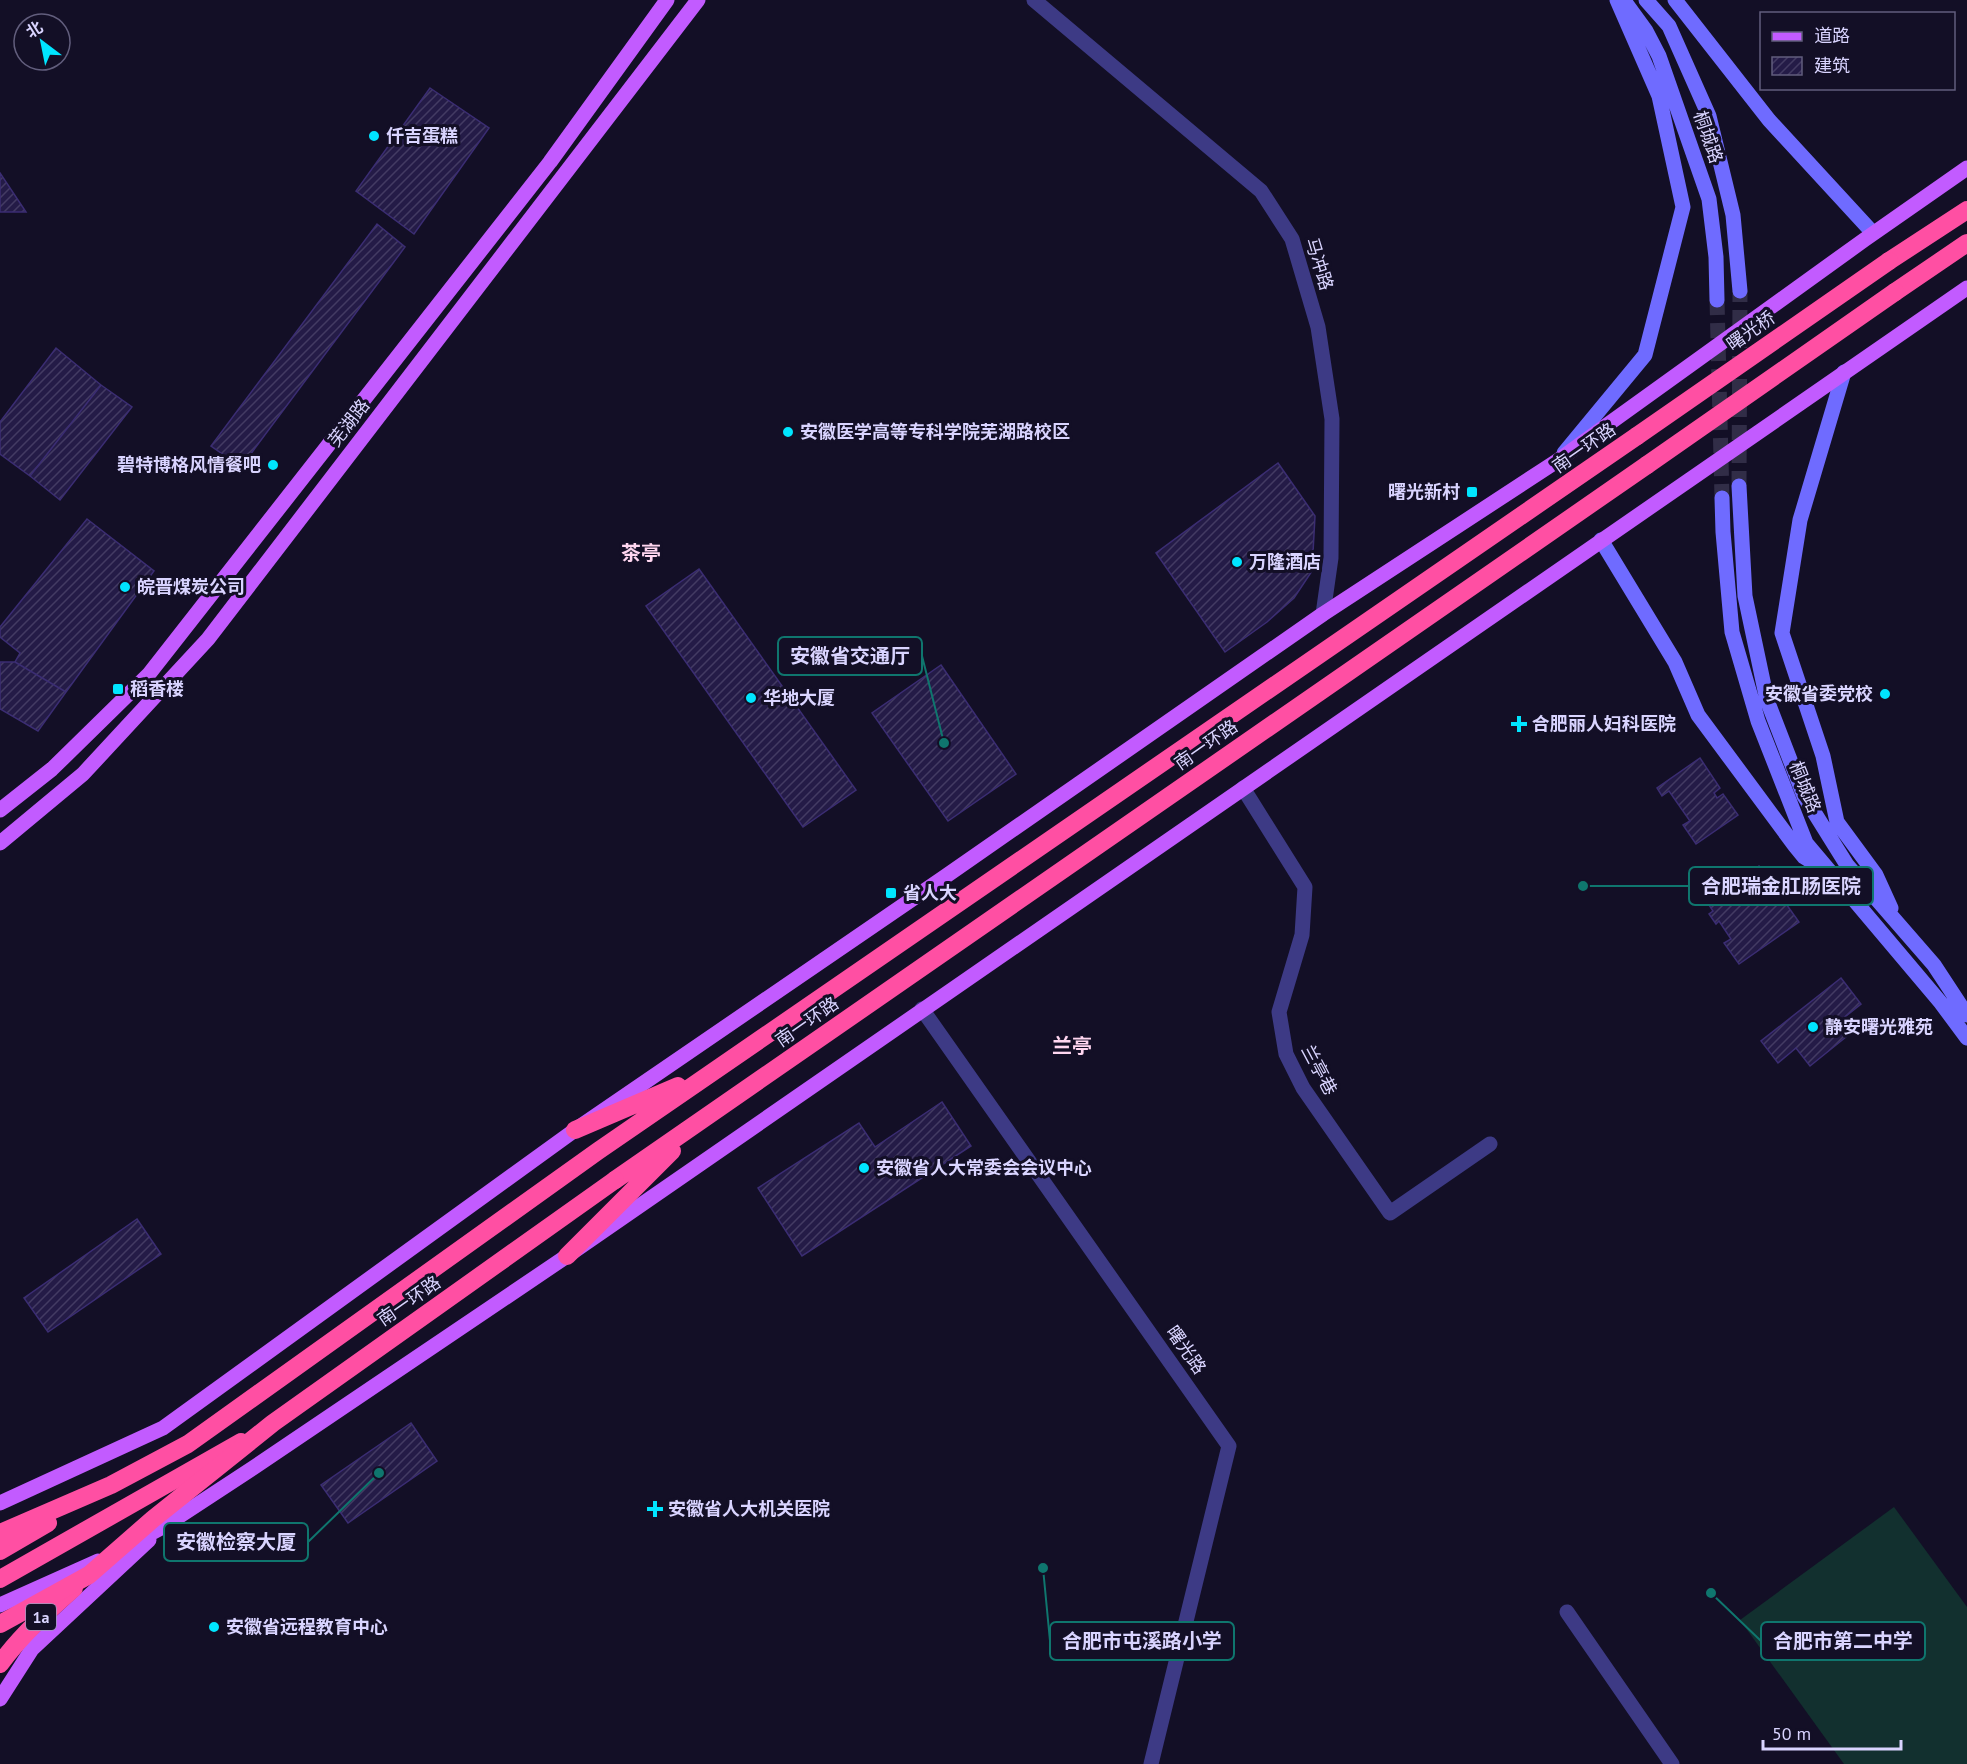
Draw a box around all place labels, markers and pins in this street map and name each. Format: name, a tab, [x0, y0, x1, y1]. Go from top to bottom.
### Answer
place label: 仟吉蛋糕	[386, 124, 458, 147]
marker: 仟吉蛋糕	[367, 129, 381, 143]
place label: 安徽医学高等专科学院芜湖路校区	[800, 420, 1070, 443]
marker: 安徽医学高等专科学院芜湖路校区	[781, 425, 795, 439]
place label: 碧特博格风情餐吧	[117, 453, 261, 476]
marker: 碧特博格风情餐吧	[266, 458, 280, 472]
place label: 曙光新村	[1388, 480, 1460, 503]
marker: 曙光新村	[1465, 485, 1479, 499]
place label: 万隆酒店	[1249, 550, 1321, 573]
marker: 万隆酒店	[1230, 555, 1244, 569]
place label: 皖晋煤炭公司	[137, 575, 245, 598]
marker: 皖晋煤炭公司	[118, 580, 132, 594]
callout: 安徽省交通厅	[778, 637, 922, 675]
place label: 稻香楼	[130, 677, 184, 700]
marker: 稻香楼	[111, 682, 125, 696]
place label: 安徽省委党校	[1765, 682, 1873, 705]
place label: 华地大厦	[763, 686, 835, 709]
marker: 安徽省委党校	[1878, 687, 1892, 701]
marker: 华地大厦	[744, 691, 758, 705]
place label: 合肥丽人妇科医院	[1532, 712, 1676, 735]
marker: 合肥丽人妇科医院	[1510, 715, 1528, 733]
callout: 合肥瑞金肛肠医院	[1689, 867, 1873, 905]
place label: 省人大	[903, 881, 957, 904]
marker: 省人大	[884, 886, 898, 900]
place label: 静安曙光雅苑	[1825, 1015, 1933, 1038]
marker: 静安曙光雅苑	[1806, 1020, 1820, 1034]
place label: 安徽省人大常委会会议中心	[876, 1156, 1092, 1179]
marker: 安徽省人大常委会会议中心	[857, 1161, 871, 1175]
place label: 安徽省人大机关医院	[668, 1497, 830, 1520]
marker: 安徽省人大机关医院	[646, 1500, 664, 1518]
callout: 安徽检察大厦	[164, 1523, 308, 1561]
place label: 安徽省远程教育中心	[226, 1615, 388, 1638]
marker: 安徽省远程教育中心	[207, 1620, 221, 1634]
callout: 合肥市屯溪路小学	[1050, 1622, 1234, 1660]
callout: 合肥市第二中学	[1761, 1622, 1925, 1660]

